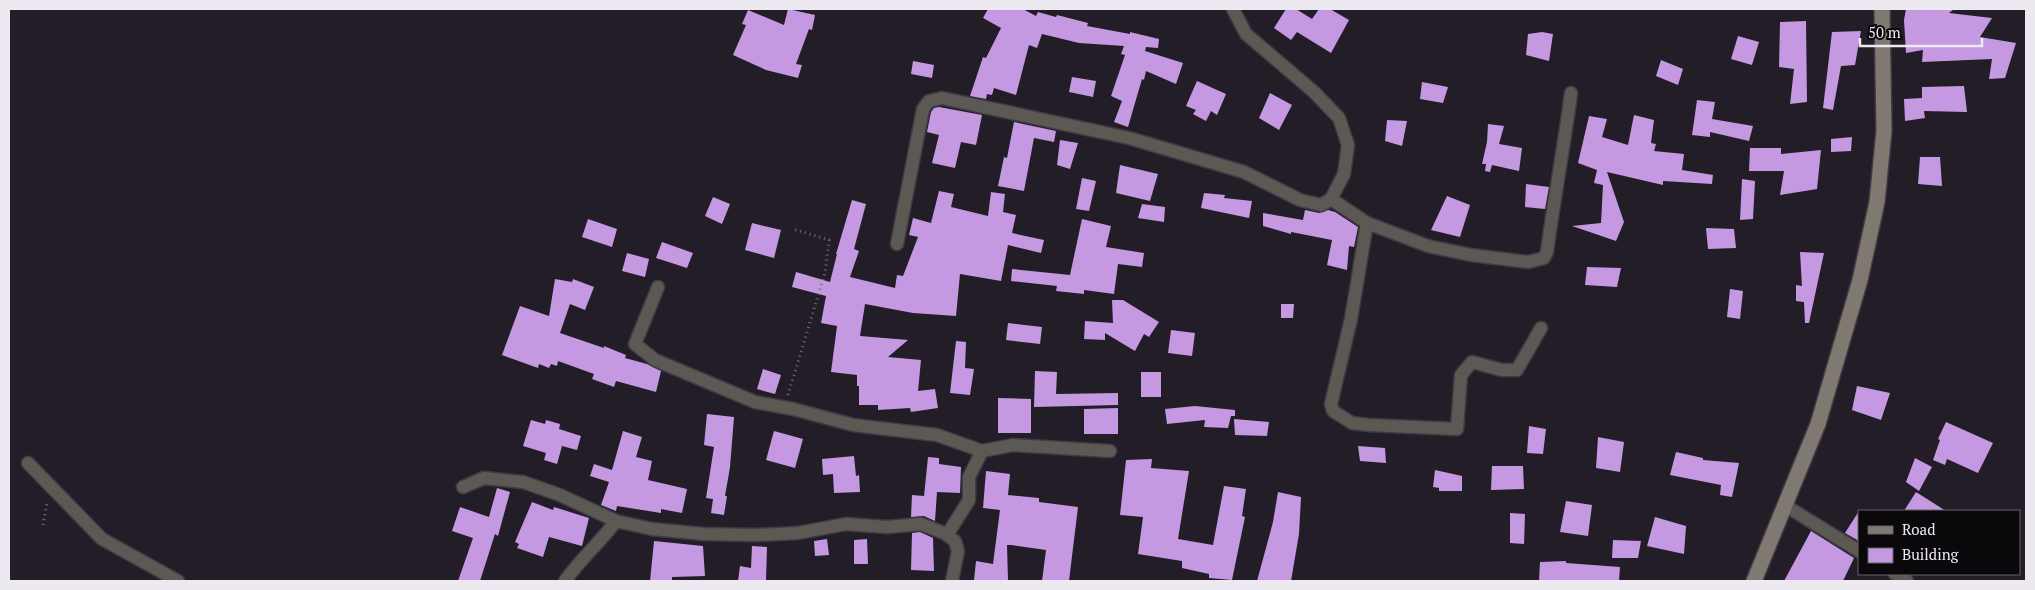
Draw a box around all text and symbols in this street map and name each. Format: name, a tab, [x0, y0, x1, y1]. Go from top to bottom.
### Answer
scale bar	[1860, 15, 1982, 47]
text: 50 m	[1868, 22, 1901, 42]
legend	[1858, 510, 2020, 575]
text: Road	[1902, 519, 1935, 539]
text: Building	[1902, 544, 1960, 564]

